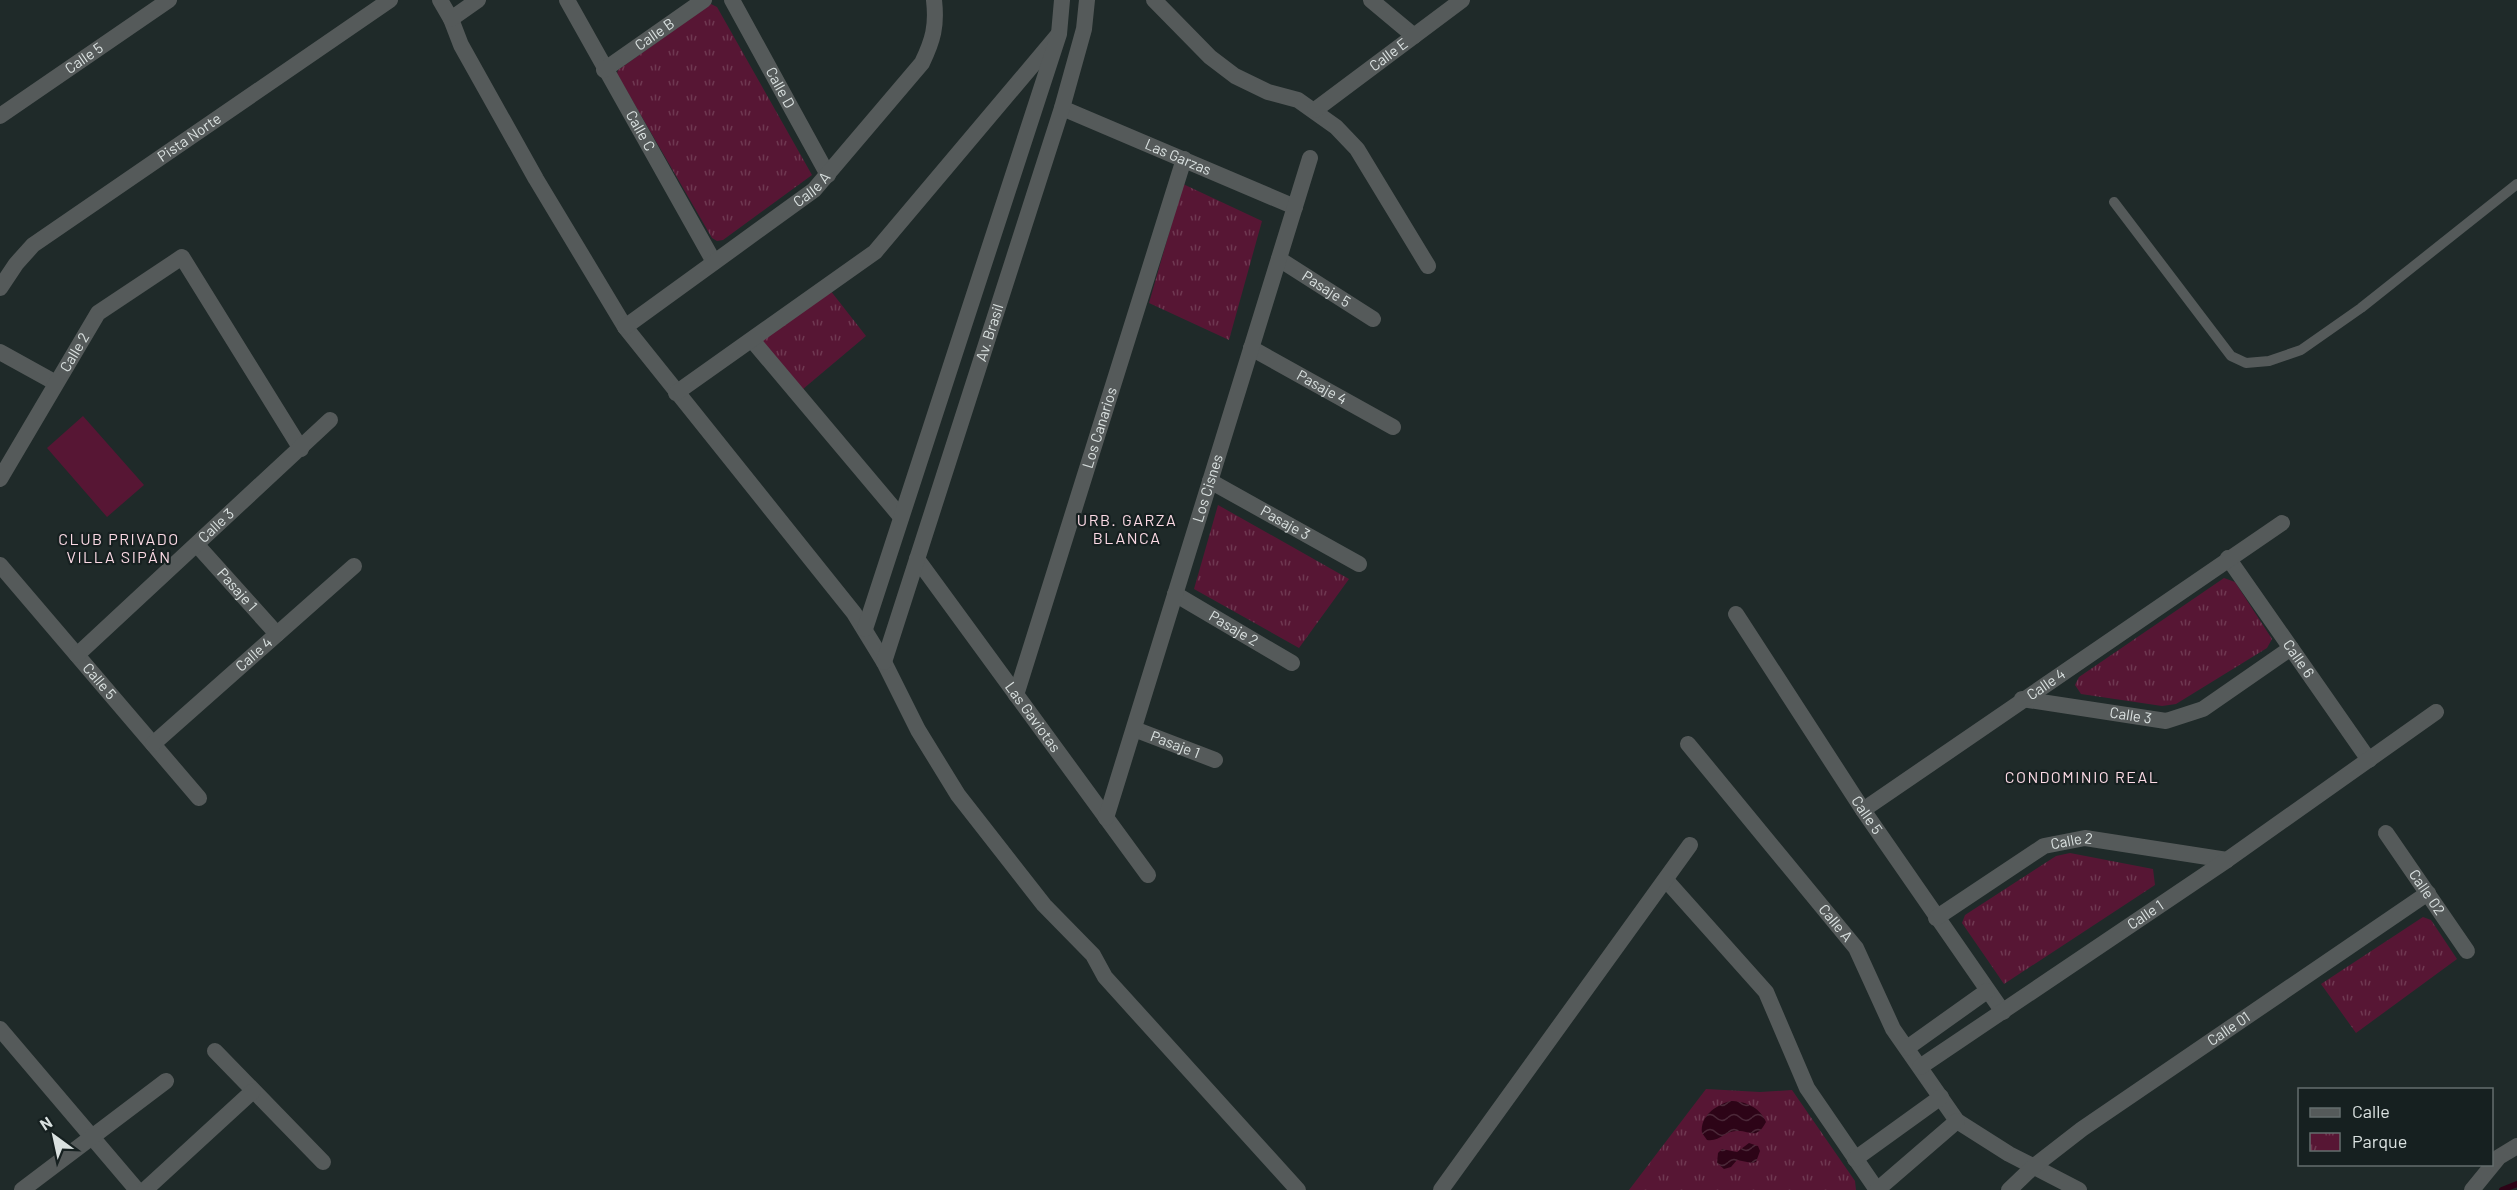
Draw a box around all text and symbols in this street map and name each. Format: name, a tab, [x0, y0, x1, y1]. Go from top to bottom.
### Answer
street label: Calle B	[631, 14, 677, 54]
street label: Calle E	[1365, 34, 1411, 74]
street label: Calle 5	[61, 38, 106, 77]
street label: Calle D	[763, 64, 799, 111]
street label: Calle C	[623, 107, 660, 154]
street label: Pista Norte	[153, 109, 224, 165]
street label: Las Garzas	[1142, 134, 1214, 178]
street label: Calle A	[789, 168, 833, 210]
street label: Pasaje 5	[1299, 266, 1354, 310]
street label: Av. Brasil	[971, 301, 1007, 363]
street label: Calle 2	[55, 329, 92, 375]
street label: Pasaje 4	[1294, 365, 1350, 408]
street label: Los Canarios	[1078, 385, 1120, 470]
street label: Los Cisnes	[1188, 452, 1226, 524]
street label: Pasaje 3	[1258, 501, 1314, 543]
street label: Calle 3	[194, 504, 237, 546]
district label: URB. GARZA BLANCA	[1077, 510, 1177, 547]
district label: CLUB PRIVADO VILLA SIPÁN	[58, 529, 180, 566]
street label: Pasaje 1	[214, 564, 262, 614]
street label: Pasaje 2	[1206, 606, 1262, 649]
street label: Calle 4	[231, 633, 275, 675]
street label: Calle 6	[2280, 636, 2319, 681]
street label: Calle 5	[80, 659, 121, 703]
street label: Calle 4	[2023, 664, 2068, 703]
street label: Las Gaviotas	[1002, 678, 1065, 755]
street label: Calle 3	[2109, 703, 2153, 727]
street label: Pasaje 1	[1148, 726, 1203, 761]
district label: CONDOMINIO REAL	[2005, 767, 2159, 786]
street label: Calle 5	[1848, 792, 1887, 837]
street label: Calle 2	[2049, 828, 2094, 853]
street label: Calle 02	[2406, 866, 2449, 918]
street label: Calle 1	[2123, 895, 2167, 933]
street label: Calle A	[1815, 900, 1857, 945]
street label: Calle 01	[2203, 1007, 2253, 1049]
legend	[2298, 1088, 2493, 1166]
text: Calle	[2352, 1100, 2390, 1122]
north arrow	[24, 1106, 84, 1166]
text: N	[36, 1112, 55, 1134]
text: Parque	[2352, 1130, 2407, 1152]

